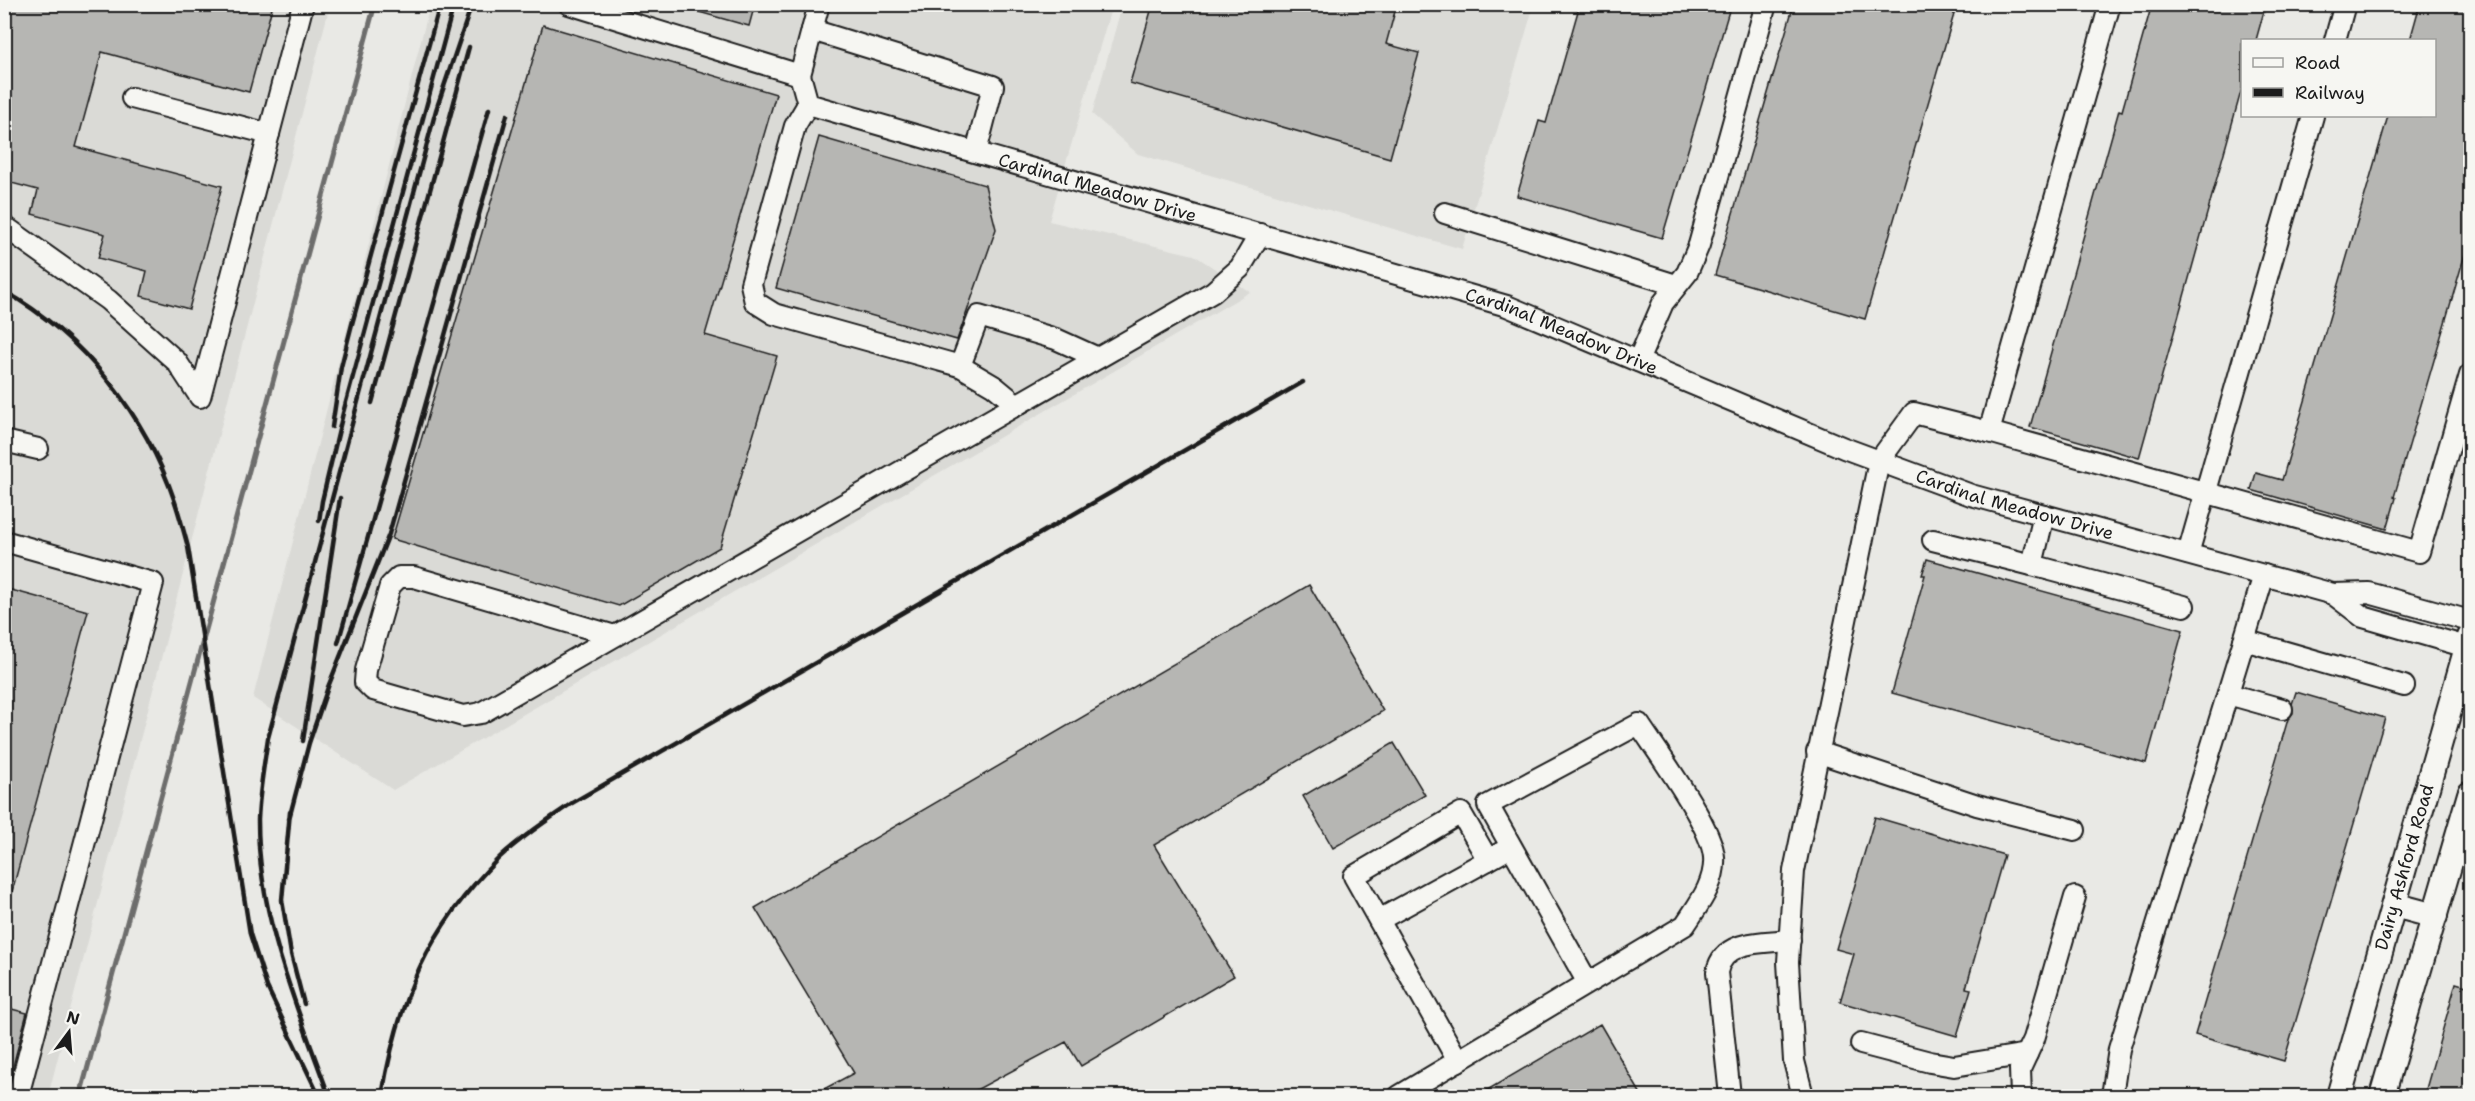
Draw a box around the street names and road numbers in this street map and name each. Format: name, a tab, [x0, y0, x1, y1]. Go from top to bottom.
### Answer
street label: Cardinal Meadow Drive	[995, 148, 1200, 228]
street label: Cardinal Meadow Drive	[1462, 283, 1661, 380]
street label: Cardinal Meadow Drive	[1912, 464, 2116, 545]
street label: Dairy Ashford Road	[2369, 781, 2439, 953]

